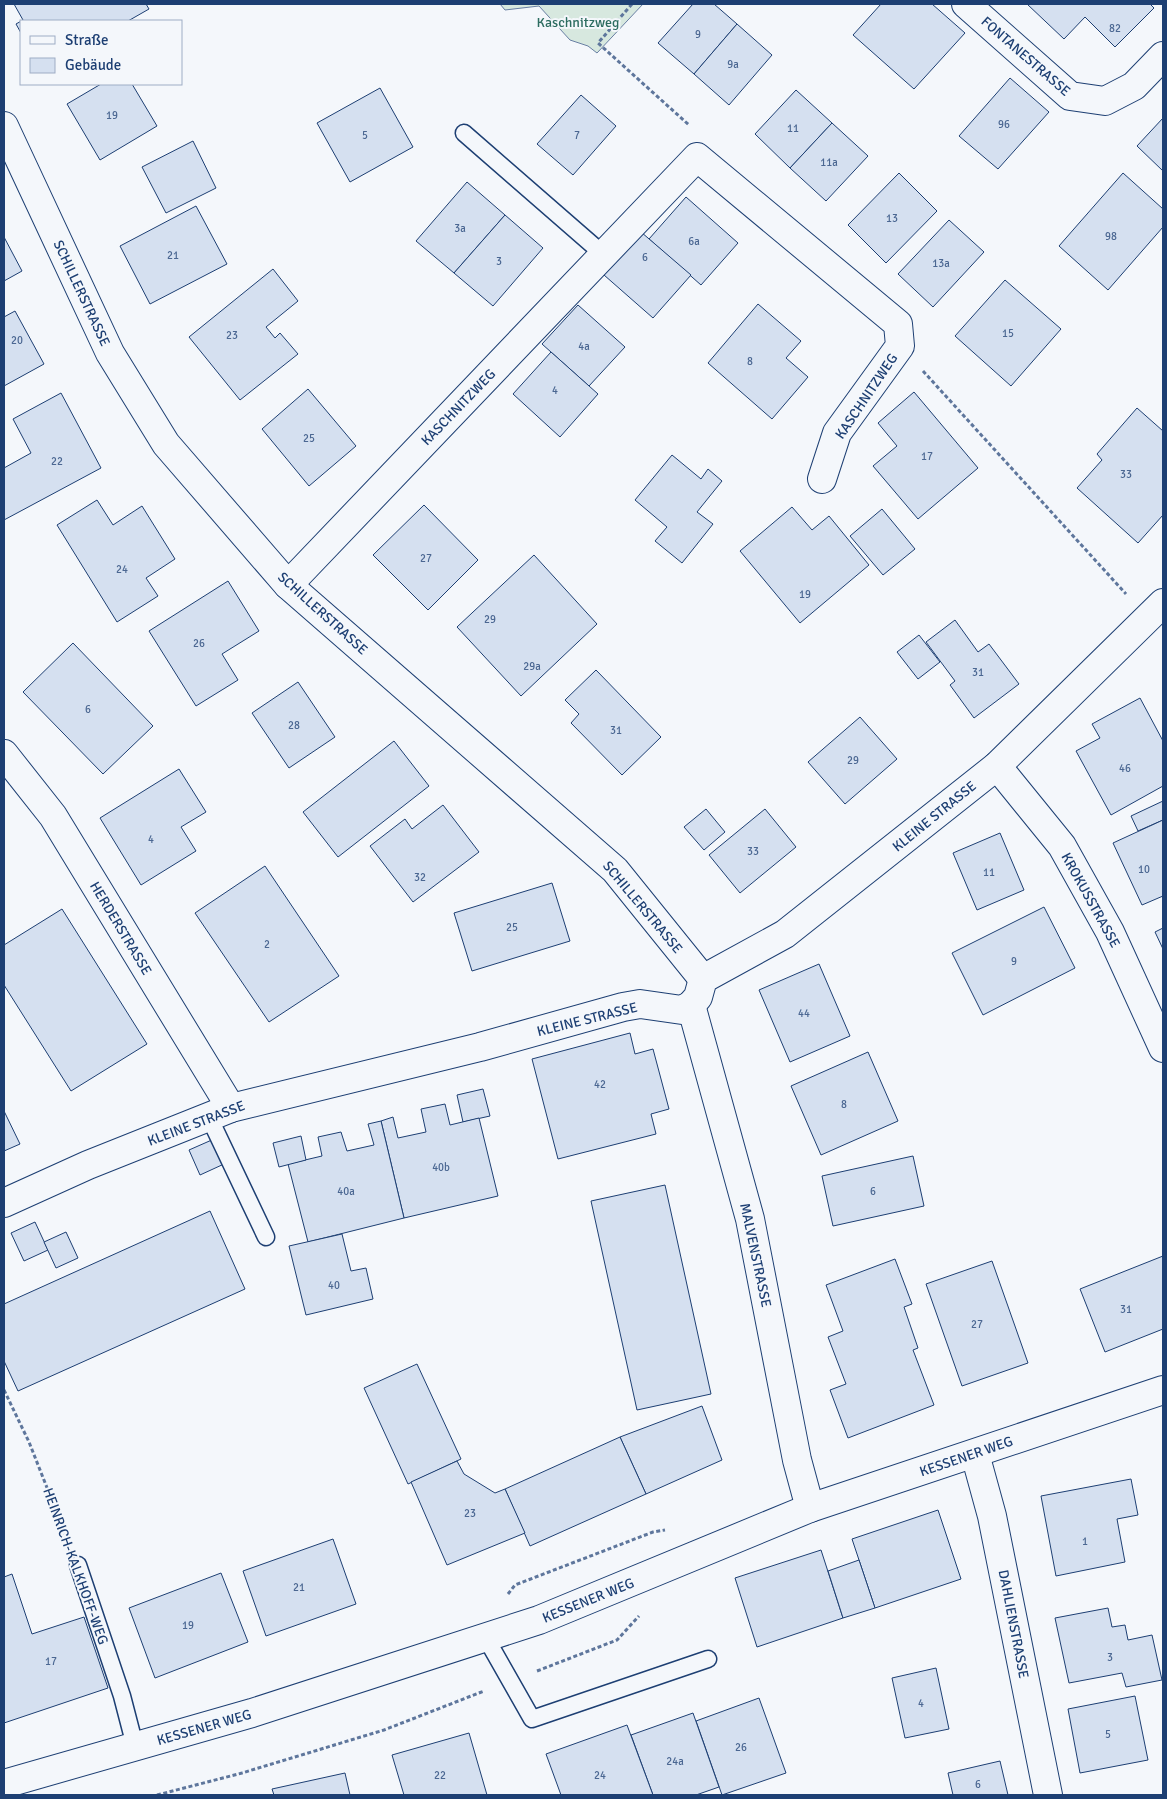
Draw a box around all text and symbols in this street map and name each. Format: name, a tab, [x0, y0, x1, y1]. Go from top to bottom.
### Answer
street label: FONTANESTRASSE	[978, 13, 1074, 100]
park label: Kaschnitzweg	[537, 14, 619, 31]
legend	[20, 20, 182, 85]
house number: 82	[1109, 22, 1121, 35]
house number: 9	[695, 28, 701, 41]
text: Straße	[65, 31, 109, 49]
text: Gebäude	[65, 56, 121, 74]
house number: 9a	[727, 58, 739, 71]
house number: 19	[106, 109, 118, 122]
house number: 96	[998, 118, 1010, 131]
house number: 11	[787, 122, 799, 135]
house number: 5	[362, 129, 368, 142]
house number: 7	[574, 129, 580, 142]
house number: 11a	[820, 156, 838, 169]
house number: 13	[886, 212, 898, 225]
house number: 3a	[454, 222, 466, 235]
house number: 98	[1105, 230, 1117, 243]
house number: 6a	[688, 235, 700, 248]
street label: SCHILLERSTRASSE	[50, 237, 114, 349]
house number: 21	[167, 249, 179, 262]
house number: 6	[642, 251, 648, 264]
house number: 3	[496, 255, 502, 268]
house number: 13a	[932, 257, 950, 270]
house number: 15	[1002, 327, 1014, 340]
house number: 23	[226, 329, 238, 342]
house number: 20	[11, 334, 23, 347]
house number: 4a	[578, 340, 590, 353]
street label: KASCHNITZWEG	[832, 350, 901, 442]
house number: 8	[747, 355, 753, 368]
street label: KASCHNITZWEG	[418, 366, 499, 449]
house number: 4	[552, 384, 558, 397]
house number: 25	[303, 432, 315, 445]
house number: 17	[921, 450, 933, 463]
house number: 22	[51, 455, 63, 468]
house number: 33	[1120, 468, 1132, 481]
house number: 27	[420, 552, 432, 565]
house number: 24	[116, 563, 128, 576]
street label: SCHILLERSTRASSE	[274, 569, 371, 658]
house number: 19	[799, 588, 811, 601]
house number: 29	[484, 613, 496, 626]
house number: 26	[193, 637, 205, 650]
house number: 29a	[523, 660, 541, 673]
house number: 31	[972, 666, 984, 679]
house number: 6	[85, 703, 91, 716]
house number: 28	[288, 719, 300, 732]
house number: 31	[610, 724, 622, 737]
house number: 29	[847, 754, 859, 767]
house number: 46	[1119, 762, 1131, 775]
street label: KLEINE STRASSE	[889, 777, 980, 855]
house number: 4	[148, 833, 154, 846]
house number: 33	[747, 845, 759, 858]
street label: KROKUSSTRASSE	[1057, 850, 1124, 951]
street label: SCHILLERSTRASSE	[599, 858, 686, 957]
house number: 10	[1138, 863, 1150, 876]
house number: 11	[983, 866, 995, 879]
house number: 32	[414, 871, 426, 884]
street label: HERDERSTRASSE	[86, 878, 155, 978]
house number: 25	[506, 921, 518, 934]
house number: 2	[264, 938, 270, 951]
house number: 9	[1011, 955, 1017, 968]
street label: KLEINE STRASSE	[535, 999, 639, 1040]
house number: 44	[798, 1007, 810, 1020]
house number: 42	[594, 1078, 606, 1091]
street label: KLEINE STRASSE	[145, 1097, 247, 1150]
house number: 8	[841, 1098, 847, 1111]
house number: 40b	[432, 1161, 450, 1174]
house number: 40a	[337, 1185, 355, 1198]
house number: 6	[870, 1185, 876, 1198]
street label: MALVENSTRASSE	[736, 1201, 775, 1309]
house number: 40	[328, 1279, 340, 1292]
house number: 31	[1120, 1303, 1132, 1316]
house number: 27	[971, 1318, 983, 1331]
street label: KESSENER WEG	[917, 1433, 1015, 1480]
street label: HEINRICH-KALKHOFF-WEG	[39, 1485, 112, 1647]
house number: 23	[464, 1507, 476, 1520]
house number: 1	[1082, 1535, 1088, 1548]
street label: DAHLIENSTRASSE	[995, 1568, 1032, 1680]
street label: KESSENER WEG	[540, 1574, 637, 1627]
house number: 21	[293, 1581, 305, 1594]
house number: 19	[182, 1619, 194, 1632]
house number: 3	[1107, 1651, 1113, 1664]
house number: 17	[45, 1655, 57, 1668]
house number: 4	[918, 1697, 924, 1710]
street label: KESSENER WEG	[155, 1706, 253, 1749]
house number: 5	[1105, 1728, 1111, 1741]
house number: 26	[735, 1741, 747, 1754]
house number: 24a	[666, 1755, 684, 1768]
house number: 22	[434, 1769, 446, 1782]
house number: 24	[594, 1769, 606, 1782]
house number: 6	[975, 1778, 981, 1791]

